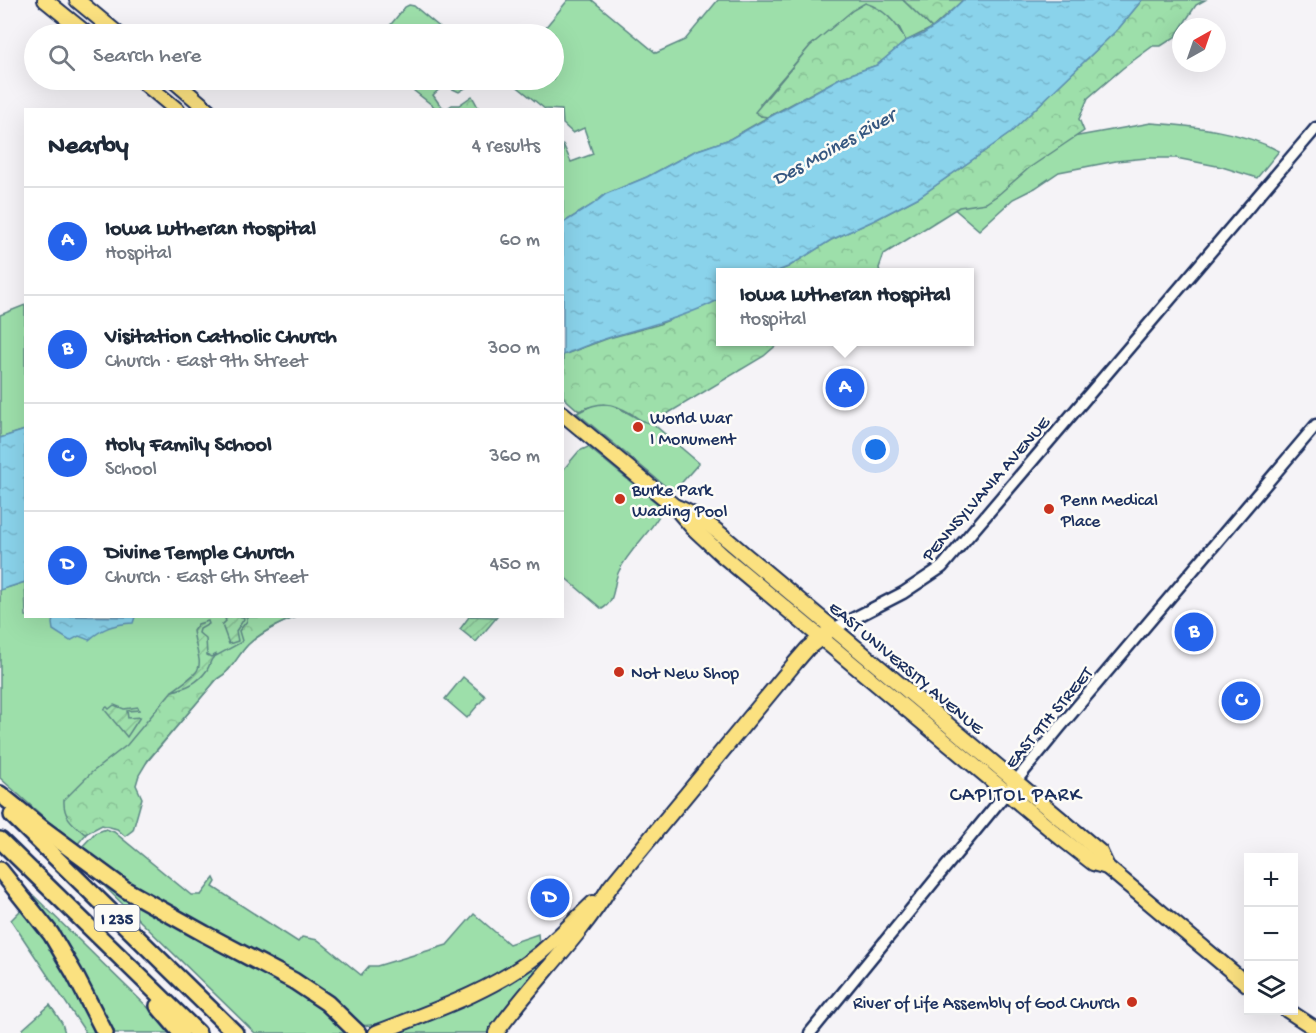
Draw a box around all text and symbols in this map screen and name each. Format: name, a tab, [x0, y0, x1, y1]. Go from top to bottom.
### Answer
north arrow	[1172, 18, 1226, 72]
search box	[24, 24, 564, 90]
icon: search	[45, 41, 78, 74]
text: Search here	[93, 44, 201, 70]
water label: Des Moines River	[769, 104, 904, 192]
text: Nearby	[48, 132, 129, 163]
text: 4 results	[472, 136, 540, 159]
text: Iowa Lutheran Hospital	[105, 217, 316, 243]
text: A	[62, 230, 73, 253]
text: 60 m	[500, 230, 540, 253]
text: Hospital	[105, 243, 172, 266]
popup	[716, 268, 974, 346]
text: Iowa Lutheran Hospital	[739, 283, 951, 309]
text: Hospital	[739, 309, 806, 332]
text: Visitation Catholic Church	[105, 325, 337, 351]
text: B	[62, 338, 73, 361]
text: 300 m	[488, 338, 540, 361]
text: Church · East 9th Street	[105, 351, 307, 374]
pin: A	[826, 366, 864, 410]
place label: World War I Monument	[650, 409, 737, 451]
street label: PENNSYLVANIA AVENUE	[918, 412, 1056, 567]
marker: World War I Monument	[631, 420, 645, 434]
text: Holy Family School	[105, 433, 272, 459]
your location	[861, 435, 890, 464]
text: C	[62, 446, 73, 469]
text: 360 m	[489, 446, 540, 469]
text: School	[105, 459, 157, 482]
place label: Burke Park Wading Pool	[631, 481, 727, 523]
place label: Penn Medical Place	[1060, 491, 1158, 533]
marker: Burke Park Wading Pool	[613, 492, 627, 506]
marker: Penn Medical Place	[1042, 502, 1056, 516]
text: Divine Temple Church	[105, 541, 294, 567]
text: D	[61, 554, 74, 577]
text: 450 m	[490, 554, 540, 577]
text: Church · East 6th Street	[105, 567, 307, 590]
street label: EAST UNIVERSITY AVENUE	[824, 598, 988, 740]
pin: B	[1174, 610, 1214, 654]
street label: EAST 9TH STREET	[1001, 663, 1099, 774]
place label: Not New Shop	[631, 664, 739, 685]
marker: Not New Shop	[612, 665, 626, 679]
pin: C	[1222, 678, 1260, 724]
district label: CAPITOL PARK	[950, 785, 1083, 808]
map controls	[1244, 853, 1298, 1015]
button: +	[1244, 853, 1298, 907]
pin: D	[530, 876, 570, 920]
road number: I 235	[94, 905, 140, 931]
button: −	[1244, 907, 1298, 961]
button: layers	[1244, 961, 1298, 1015]
place label: River of Life Assembly of God Church	[853, 994, 1120, 1015]
marker: River of Life Assembly of God Church	[1125, 995, 1139, 1009]

